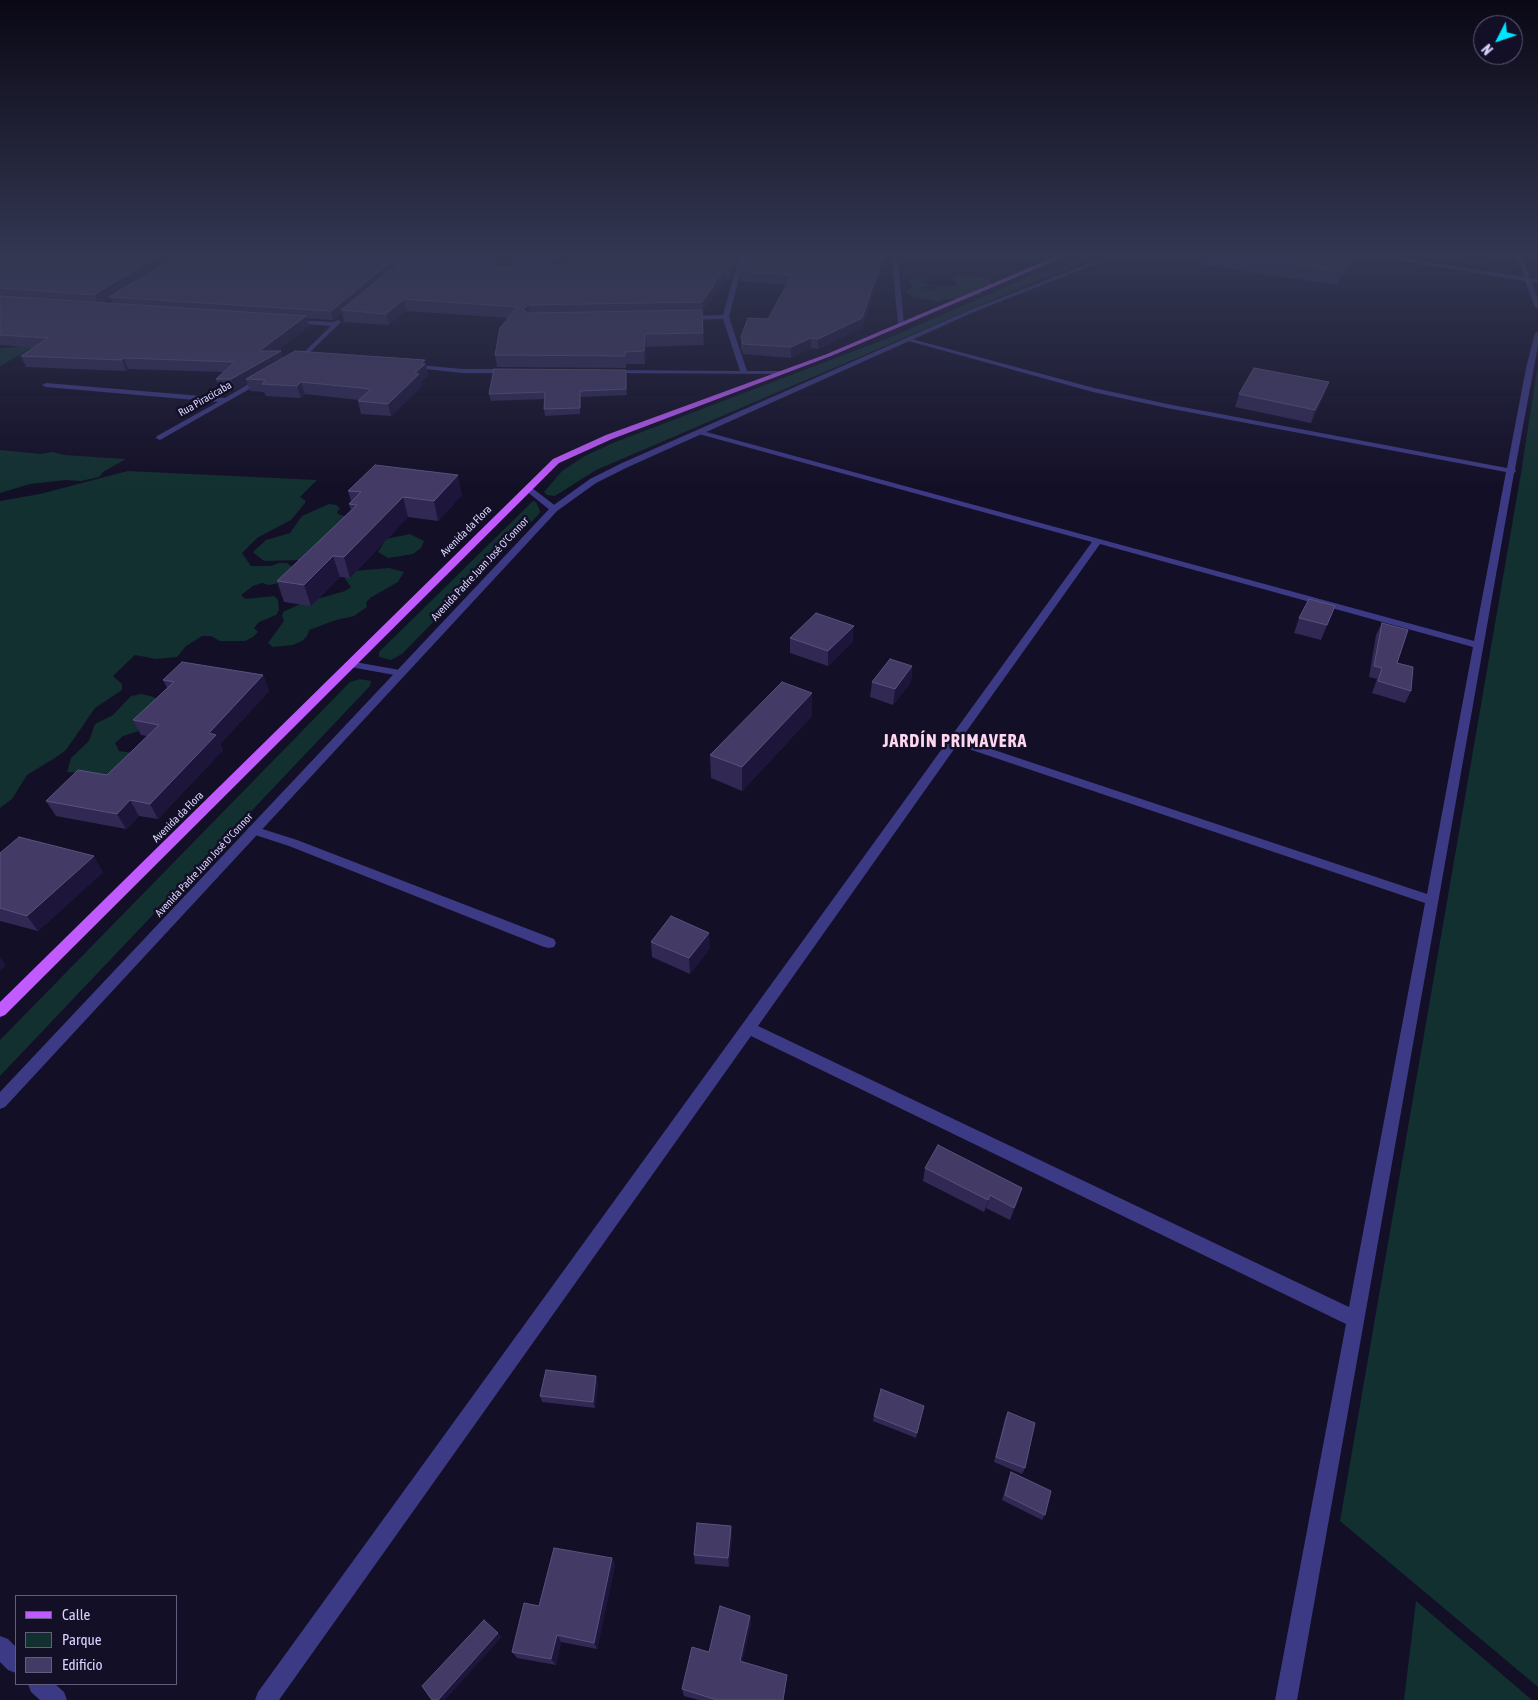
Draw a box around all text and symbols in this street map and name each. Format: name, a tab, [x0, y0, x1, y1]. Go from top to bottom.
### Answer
north arrow	[1473, 15, 1523, 65]
text: N	[1479, 41, 1496, 58]
street label: Rua Piracicaba	[176, 378, 234, 420]
street label: Avenida da Flora	[438, 503, 494, 559]
street label: Avenida Padre Juan José O'Connor	[428, 514, 532, 624]
district label: JARDÍN PRIMAVERA	[881, 730, 1029, 752]
street label: Avenida da Flora	[150, 789, 206, 845]
street label: Avenida Padre Juan José O'Connor	[152, 810, 256, 920]
legend	[15, 1595, 178, 1685]
text: Calle	[62, 1606, 90, 1623]
text: Parque	[62, 1631, 102, 1648]
text: Edificio	[62, 1656, 103, 1673]

